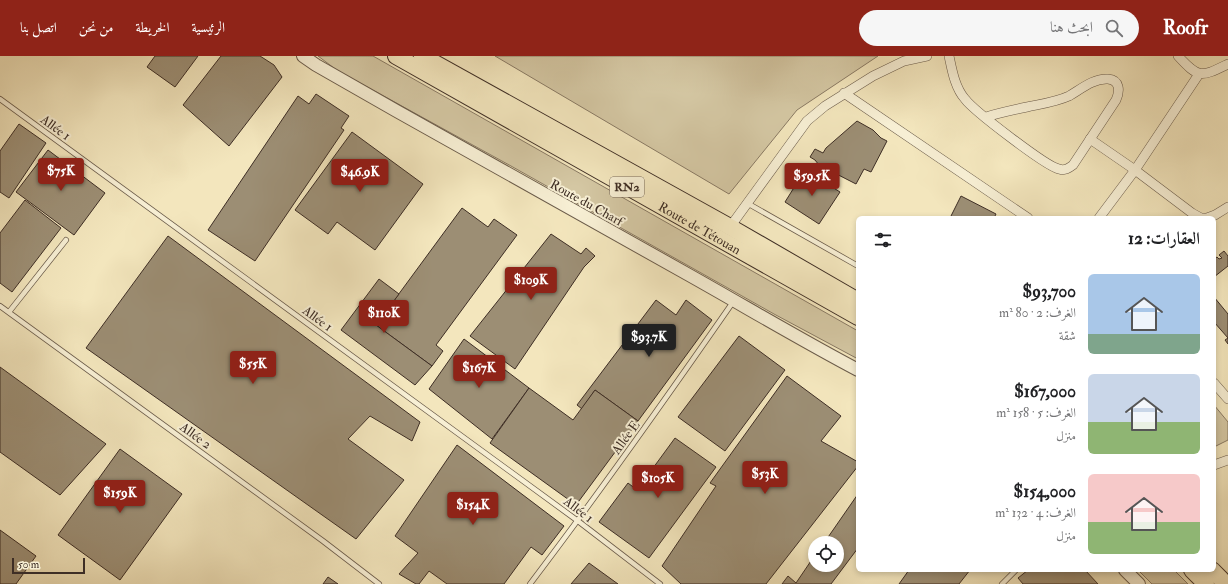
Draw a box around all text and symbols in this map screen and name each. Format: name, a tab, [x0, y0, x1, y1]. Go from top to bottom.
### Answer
search box	[859, 10, 1139, 46]
text: Roofr	[1163, 16, 1208, 40]
icon: search	[1103, 17, 1125, 39]
text: ابحث هنا	[1050, 18, 1093, 37]
text: اتصل بنا	[20, 19, 57, 36]
text: من نحن	[79, 19, 113, 36]
text: الخريطة	[135, 19, 169, 36]
text: الرئيسية	[191, 19, 225, 36]
street label: Allée 1	[37, 111, 74, 144]
pin: $75K	[37, 158, 85, 192]
pin: $46.9K	[327, 159, 393, 193]
text: $75K	[47, 163, 75, 179]
pin: $59.5K	[779, 163, 845, 197]
text: $46.9K	[340, 164, 380, 180]
text: $59.5K	[794, 168, 830, 184]
street label: Route du Charf	[547, 176, 627, 230]
road number: RN2	[610, 177, 644, 197]
street label: Route de Tétouan	[655, 199, 744, 258]
text: العقارات: 12	[1128, 228, 1200, 249]
icon: filters	[872, 229, 894, 251]
pin: $109K	[503, 267, 559, 301]
text: $109K	[514, 272, 548, 288]
text: $93,700	[1023, 281, 1076, 302]
icon: home	[1120, 290, 1168, 338]
pin: $110K	[356, 300, 412, 334]
street label: Allée 1	[299, 302, 336, 335]
text: $110K	[368, 305, 400, 321]
text: الغرف: 2 · 80 m²	[999, 305, 1076, 321]
pin: $93.7K	[616, 324, 682, 358]
text: شقة	[1059, 328, 1076, 344]
text: $93.7K	[631, 329, 667, 345]
pin: $55K	[229, 351, 277, 385]
pin: $167K	[451, 355, 507, 389]
text: $55K	[239, 356, 267, 372]
text: $167K	[462, 360, 496, 376]
text: $167,000	[1014, 381, 1076, 402]
icon: home	[1120, 390, 1168, 438]
text: الغرف: 5 · 158 m²	[996, 405, 1076, 421]
street label: Allée 2	[176, 418, 215, 453]
street label: Allée E	[608, 418, 643, 458]
text: منزل	[1056, 428, 1076, 444]
pin: $53K	[741, 461, 789, 495]
pin: $105K	[630, 465, 686, 499]
text: $53K	[751, 466, 779, 482]
text: $105K	[641, 470, 675, 486]
pin: $159K	[92, 480, 148, 514]
text: $154,000	[1014, 481, 1076, 502]
text: $159K	[103, 485, 137, 501]
icon: home	[1120, 490, 1168, 538]
pin: $154K	[445, 492, 501, 526]
street label: Allée 1	[560, 493, 597, 526]
text: $154K	[456, 497, 490, 513]
text: الغرف: 4 · 132 m²	[995, 505, 1076, 521]
text: منزل	[1056, 528, 1076, 544]
map controls	[808, 536, 844, 572]
button: locate	[808, 536, 844, 572]
scale bar	[12, 556, 85, 575]
text: 50 m	[18, 558, 39, 571]

